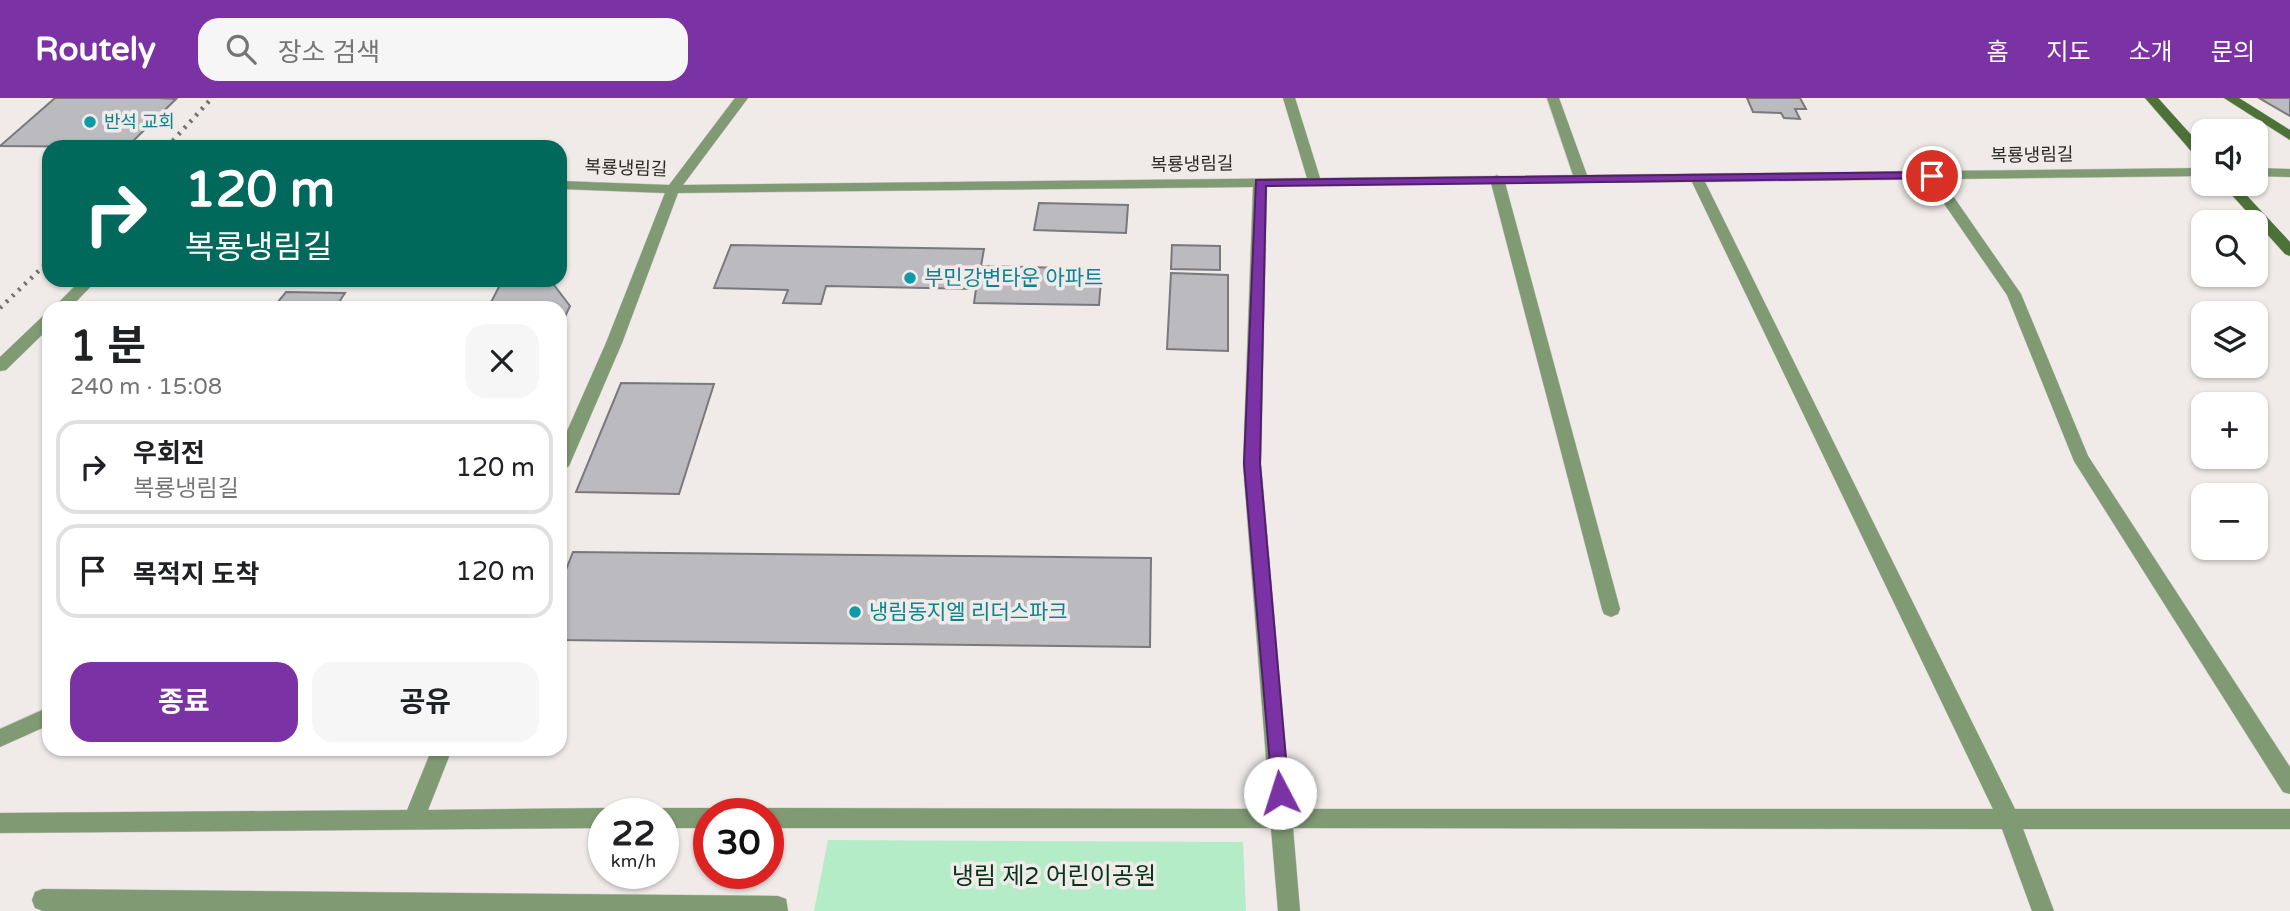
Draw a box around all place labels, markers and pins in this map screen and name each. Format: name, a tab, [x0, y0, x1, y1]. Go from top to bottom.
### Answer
place label: 반석 교회	[104, 111, 175, 133]
marker: 반석 교회	[82, 114, 98, 130]
pin	[1902, 146, 1962, 206]
place label: 부민강변타운 아파트	[924, 266, 1103, 291]
marker: 부민강변타운 아파트	[902, 270, 918, 286]
place label: 냉림동지엘 리더스파크	[869, 600, 1068, 625]
marker: 냉림동지엘 리더스파크	[847, 604, 863, 620]

